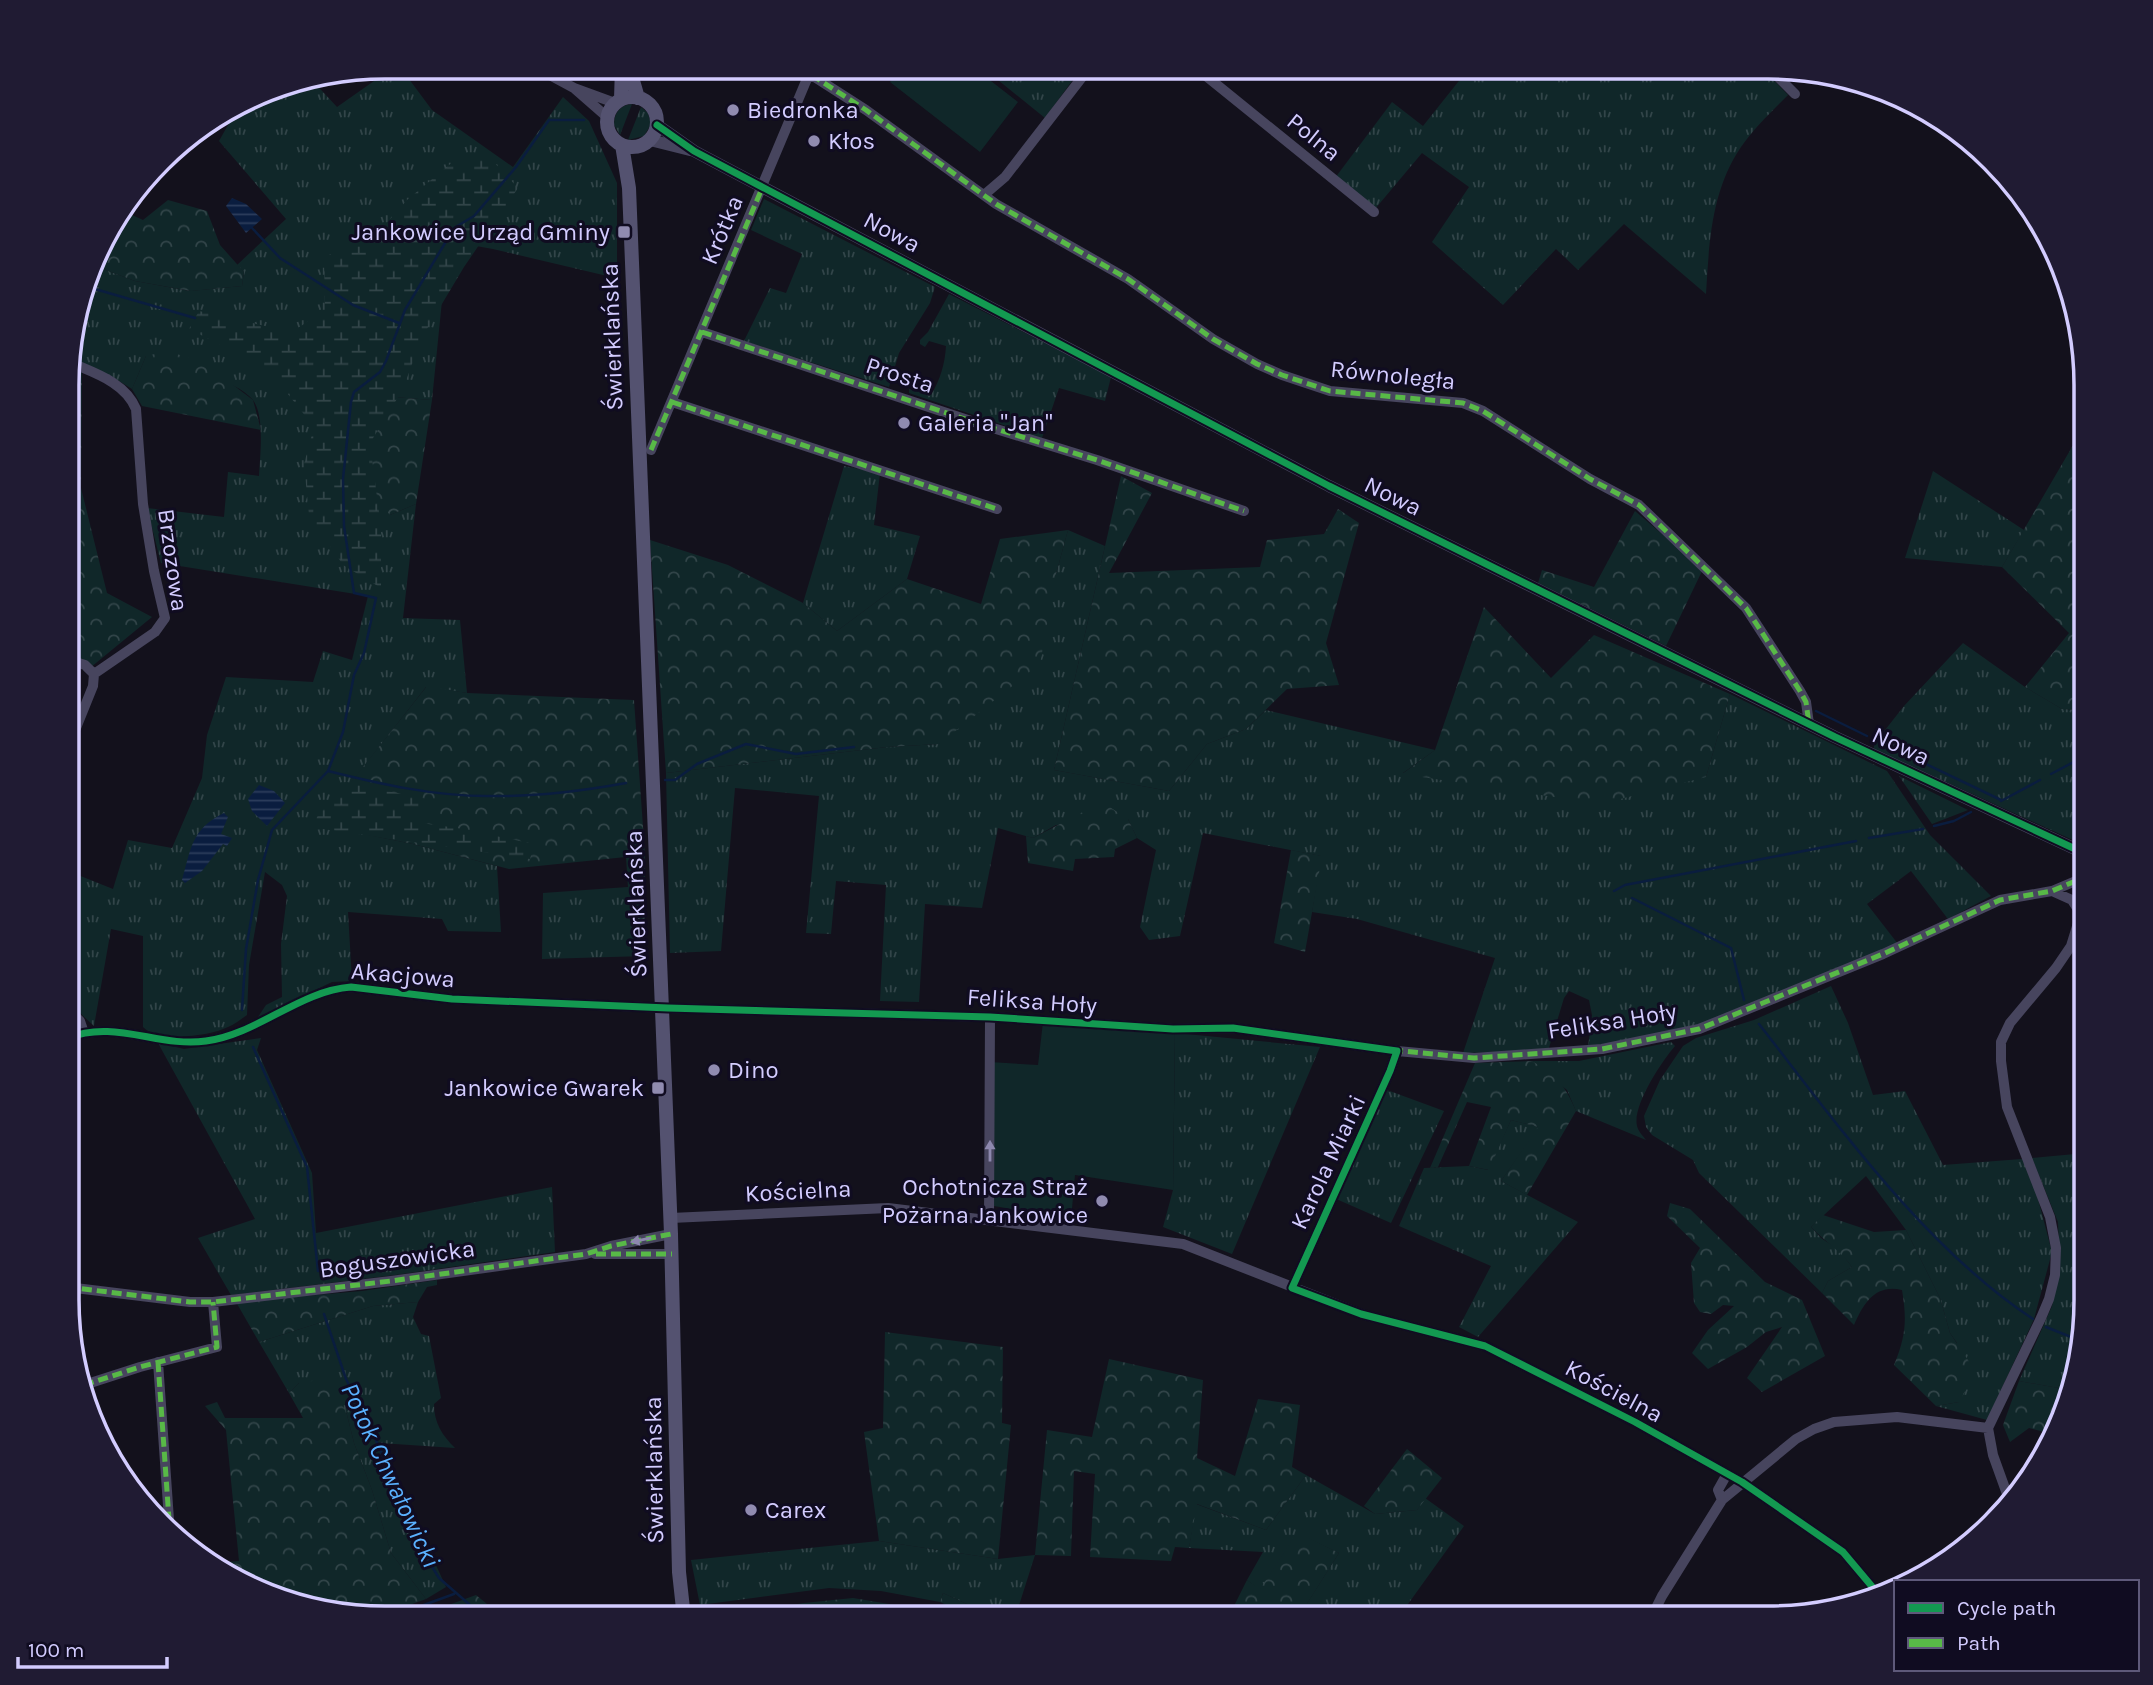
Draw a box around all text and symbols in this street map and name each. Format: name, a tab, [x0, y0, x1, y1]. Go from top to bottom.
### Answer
place label: Biedronka	[747, 96, 859, 124]
marker: Biedronka	[725, 102, 741, 118]
street label: Polna	[1282, 107, 1346, 167]
place label: Kłos	[828, 127, 875, 155]
marker: Kłos	[806, 133, 822, 149]
street label: Krótka	[695, 191, 749, 269]
street label: Nowa	[859, 206, 925, 258]
place label: Jankowice Urząd Gminy	[351, 218, 610, 246]
marker: Jankowice Urząd Gminy	[616, 224, 632, 240]
street label: Świerklańska	[595, 263, 629, 411]
street label: Prosta	[862, 351, 938, 399]
street label: Równoległa	[1329, 355, 1457, 395]
place label: Galeria "Jan"	[918, 409, 1052, 437]
marker: Galeria "Jan"	[896, 415, 912, 431]
street label: Nowa	[1360, 470, 1426, 522]
street label: Brzozowa	[152, 507, 194, 613]
street label: Nowa	[1868, 721, 1934, 771]
street label: Świerklańska	[619, 830, 653, 978]
street label: Akacjowa	[350, 957, 456, 993]
street label: Feliksa Hoły	[966, 982, 1098, 1020]
street label: Feliksa Hoły	[1546, 997, 1678, 1045]
place label: Dino	[728, 1056, 779, 1084]
marker: Dino	[706, 1062, 722, 1078]
place label: Jankowice Gwarek	[444, 1074, 644, 1102]
marker: Jankowice Gwarek	[650, 1080, 666, 1096]
street label: Karola Miarki	[1285, 1090, 1371, 1234]
one-way arrow	[984, 1140, 996, 1162]
place label: Ochotnicza Straż Pożarna Jankowice	[882, 1173, 1088, 1229]
street label: Kościelna	[744, 1174, 852, 1208]
marker: Ochotnicza Straż Pożarna Jankowice	[1094, 1193, 1110, 1209]
street label: Boguszowicka	[317, 1234, 477, 1284]
one-way arrow	[630, 1235, 652, 1246]
street label: Kościelna	[1560, 1354, 1668, 1428]
water label: Potok Chwałowicki	[334, 1378, 447, 1572]
street label: Świerklańska	[639, 1396, 669, 1544]
place label: Carex	[765, 1496, 826, 1524]
marker: Carex	[743, 1502, 759, 1518]
legend	[1894, 1580, 2139, 1671]
text: Cycle path	[1957, 1596, 2057, 1620]
scale bar	[18, 1626, 166, 1670]
text: Path	[1957, 1631, 2001, 1655]
text: 100 m	[28, 1638, 85, 1662]

